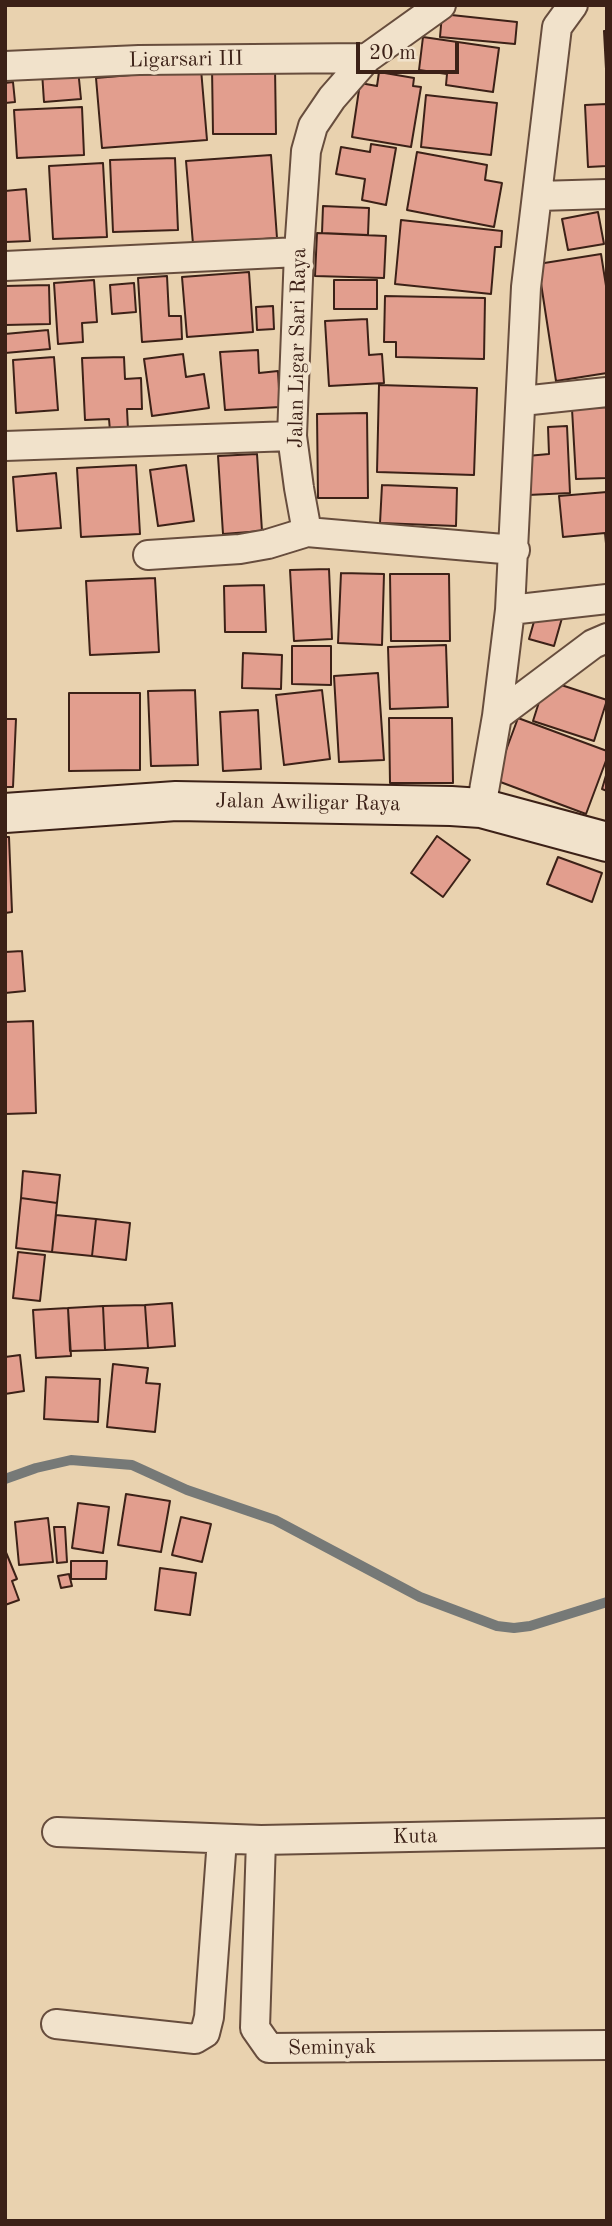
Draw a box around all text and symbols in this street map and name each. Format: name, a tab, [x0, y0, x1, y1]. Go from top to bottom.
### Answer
scale bar	[360, 28, 463, 72]
text: 20 m	[369, 43, 416, 64]
street label: Ligarsari III	[129, 46, 243, 74]
street label: Jalan Ligar Sari Raya	[284, 248, 312, 448]
street label: Jalan Awiligar Raya	[215, 789, 401, 817]
street label: Kuta	[392, 1824, 438, 1850]
street label: Seminyak	[288, 2035, 376, 2061]

